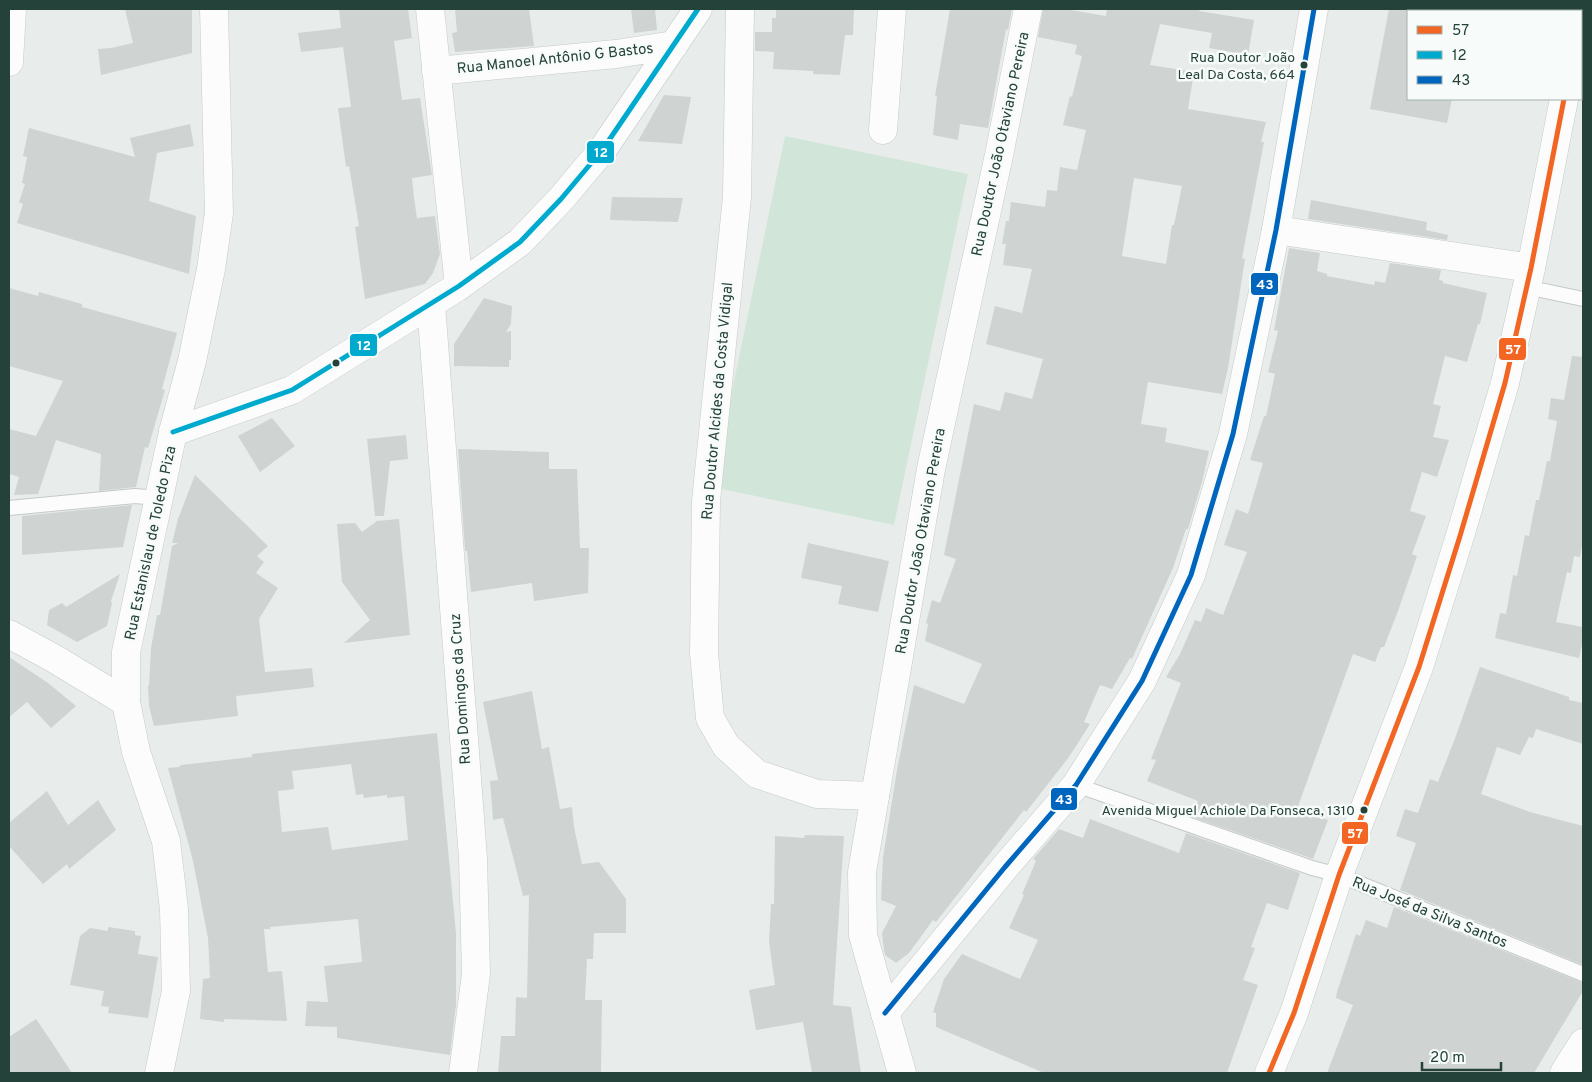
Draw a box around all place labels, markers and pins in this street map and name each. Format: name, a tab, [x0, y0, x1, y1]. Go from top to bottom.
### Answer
place label: Rua Doutor João Leal Da Costa, 664	[1178, 50, 1295, 84]
marker: Rua Doutor João Leal Da Costa, 664	[1299, 60, 1309, 70]
unlabelled marker	[331, 358, 341, 368]
place label: Avenida Miguel Achiole Da Fonseca, 1310	[1102, 803, 1355, 820]
marker: Avenida Miguel Achiole Da Fonseca, 1310	[1359, 805, 1369, 815]

